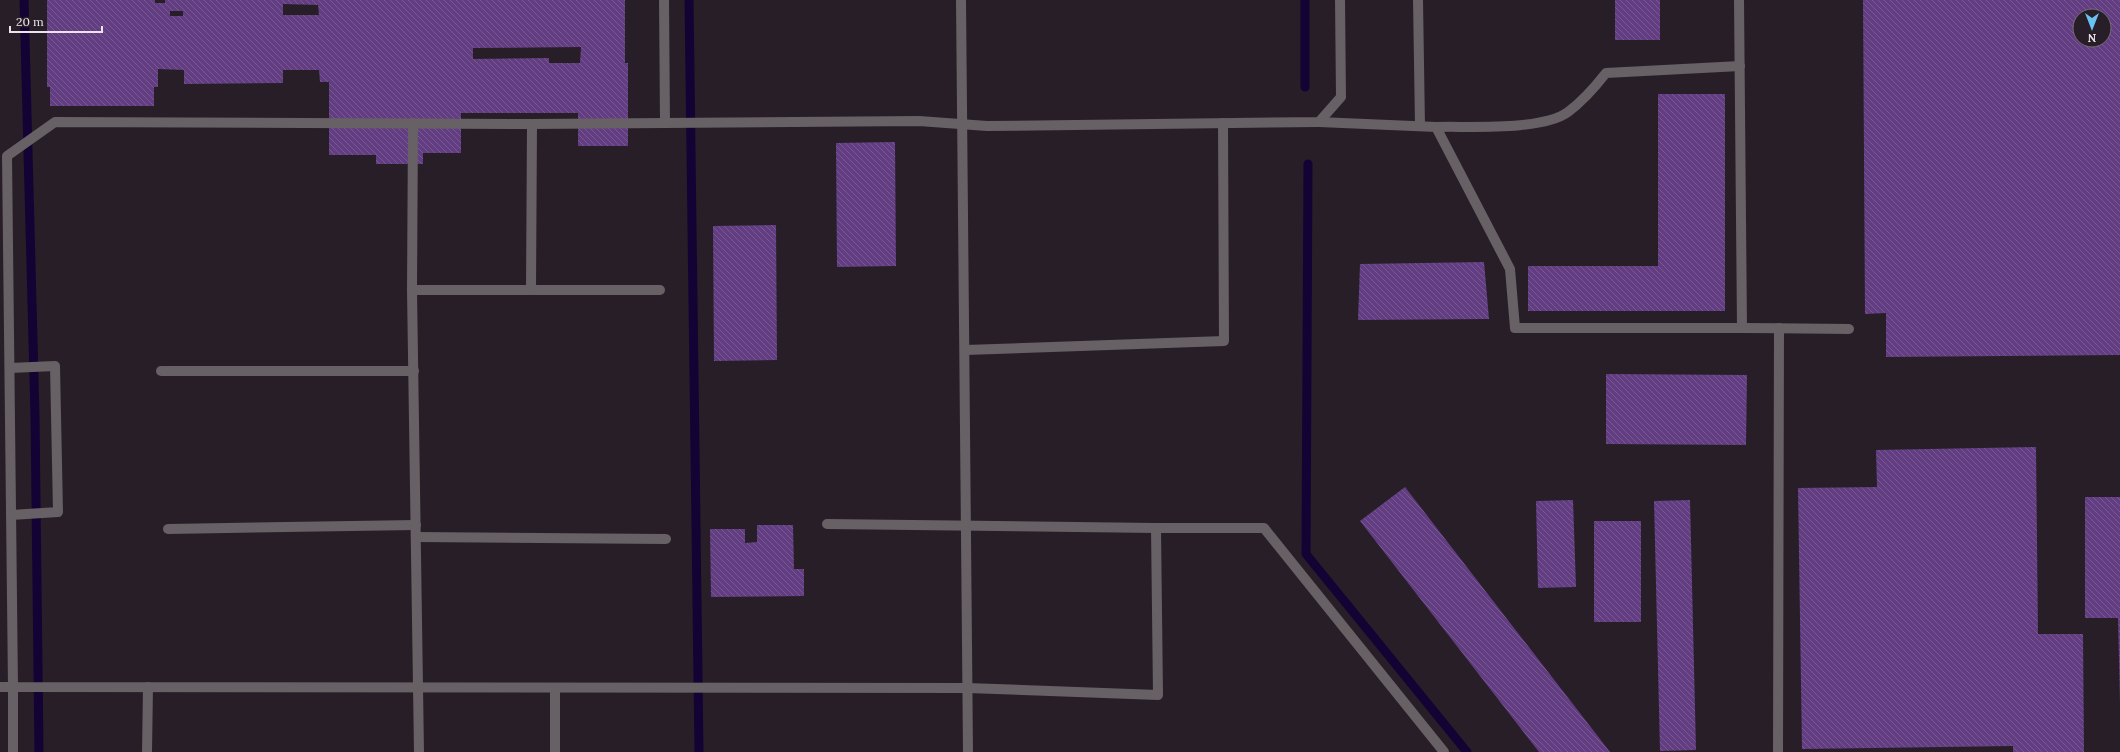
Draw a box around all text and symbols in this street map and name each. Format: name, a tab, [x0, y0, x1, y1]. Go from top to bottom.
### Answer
scale bar	[10, 8, 102, 34]
north arrow	[2072, 8, 2112, 48]
text: 20 m	[16, 14, 44, 29]
text: N	[2087, 31, 2096, 45]

